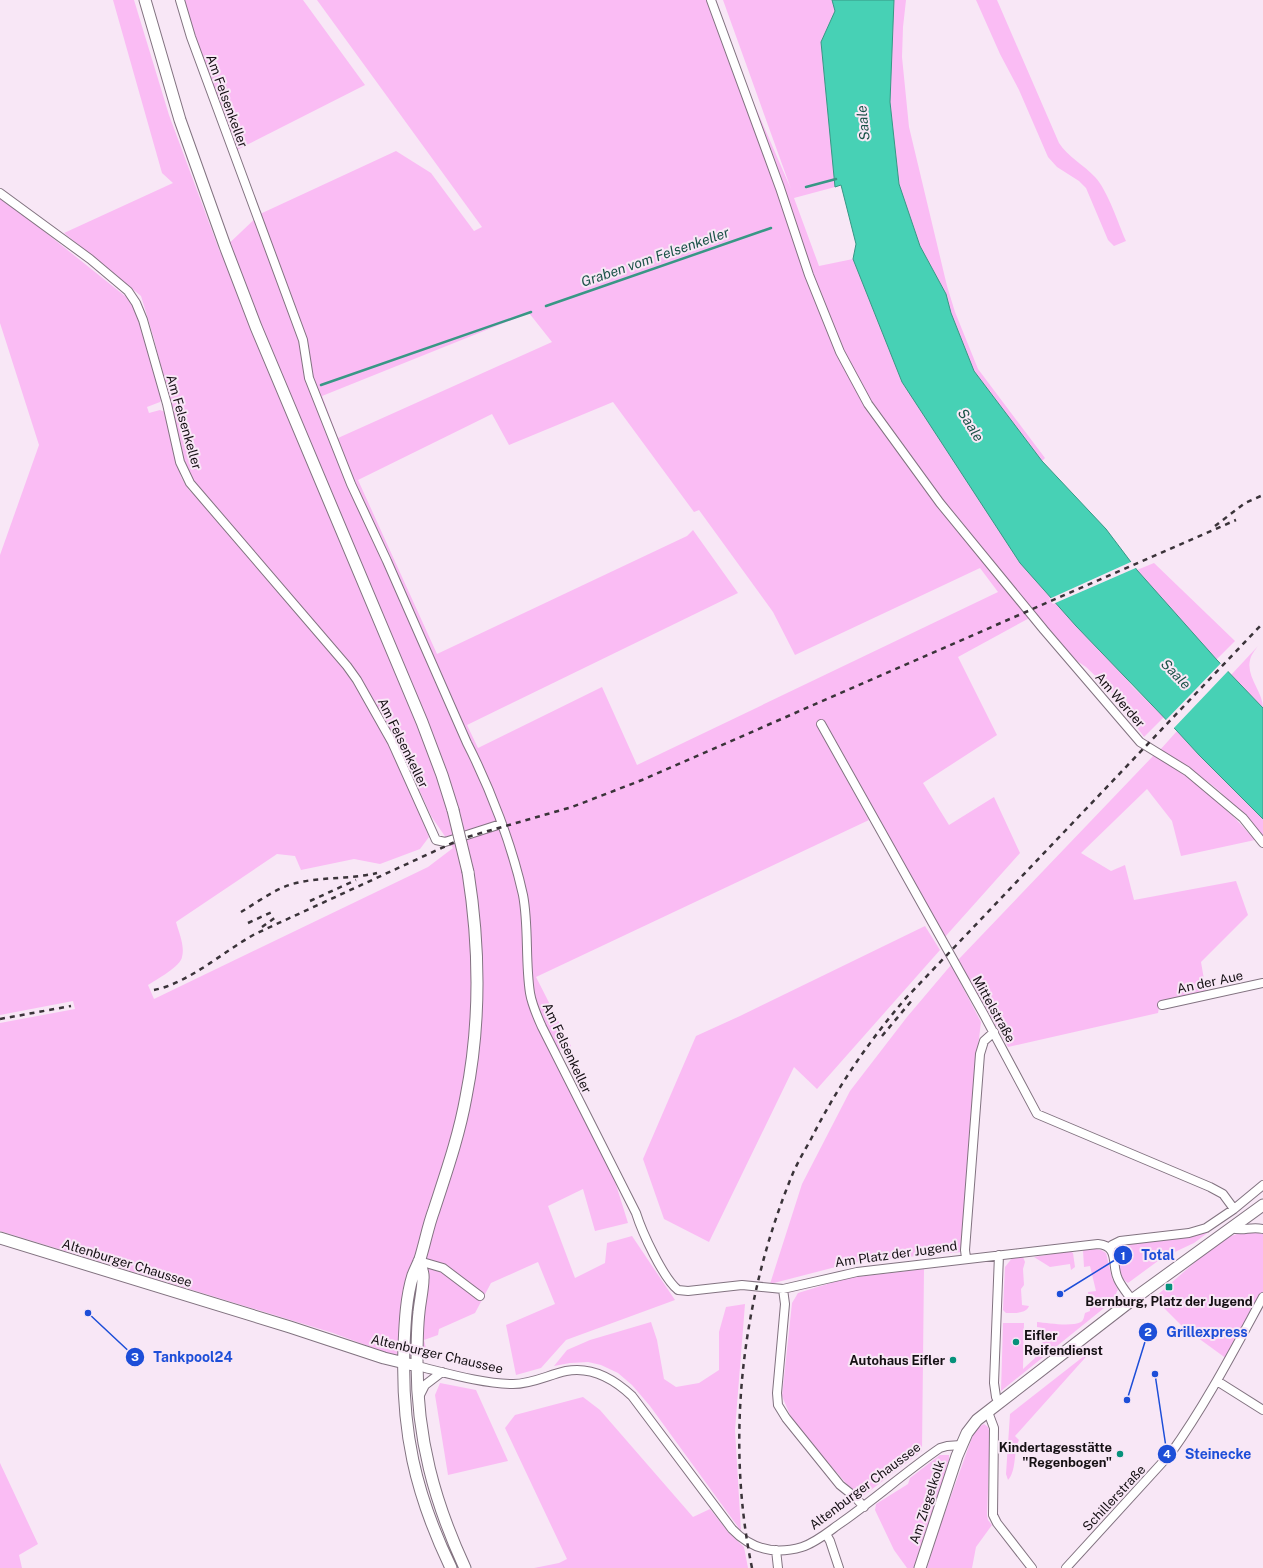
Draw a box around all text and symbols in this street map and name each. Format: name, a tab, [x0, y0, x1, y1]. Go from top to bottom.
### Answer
street label: Am Felsenkeller	[203, 52, 251, 150]
water label: Saale	[853, 104, 873, 141]
water label: Graben vom Felsenkeller	[579, 224, 732, 290]
street label: Am Felsenkeller	[163, 373, 205, 471]
water label: Saale	[955, 406, 987, 445]
water label: Saale	[1158, 656, 1194, 693]
street label: Am Werder	[1092, 670, 1148, 730]
street label: Am Felsenkeller	[375, 696, 431, 790]
street label: An der Aue	[1176, 968, 1244, 996]
street label: Mittelstraße	[970, 973, 1018, 1045]
street label: Am Felsenkeller	[540, 1000, 594, 1096]
street label: Altenburger Chaussee	[60, 1236, 194, 1290]
street label: Am Platz der Jugend	[834, 1238, 958, 1270]
callout: Total	[1113, 1242, 1183, 1268]
text: Total	[1141, 1247, 1175, 1263]
text: 1	[1120, 1249, 1126, 1263]
marker: Bernburg, Platz der Jugend	[1164, 1282, 1174, 1292]
place label: Bernburg, Platz der Jugend	[1085, 1294, 1253, 1309]
callout: Grillexpress	[1138, 1319, 1256, 1345]
text: Grillexpress	[1166, 1324, 1248, 1340]
text: 2	[1144, 1325, 1152, 1339]
place label: Eifler Reifendienst	[1024, 1328, 1103, 1358]
street label: Altenburger Chaussee	[369, 1331, 505, 1377]
marker: Eifler Reifendienst	[1011, 1337, 1021, 1347]
callout: Tankpool24	[125, 1344, 241, 1370]
text: Tankpool24	[153, 1349, 233, 1365]
text: 3	[131, 1350, 139, 1364]
place label: Autohaus Eifler	[849, 1353, 946, 1368]
marker: Autohaus Eifler	[948, 1355, 958, 1365]
street label: Altenburger Chaussee	[807, 1439, 923, 1533]
place label: Kindertagesstätte "Regenbogen"	[999, 1440, 1112, 1470]
callout: Steinecke	[1157, 1441, 1260, 1467]
text: Steinecke	[1185, 1446, 1251, 1462]
text: 4	[1163, 1447, 1171, 1461]
marker: Kindertagesstätte "Regenbogen"	[1115, 1449, 1125, 1459]
street label: Am Ziegelkolk	[906, 1458, 948, 1546]
street label: Schillerstraße	[1080, 1462, 1148, 1534]

